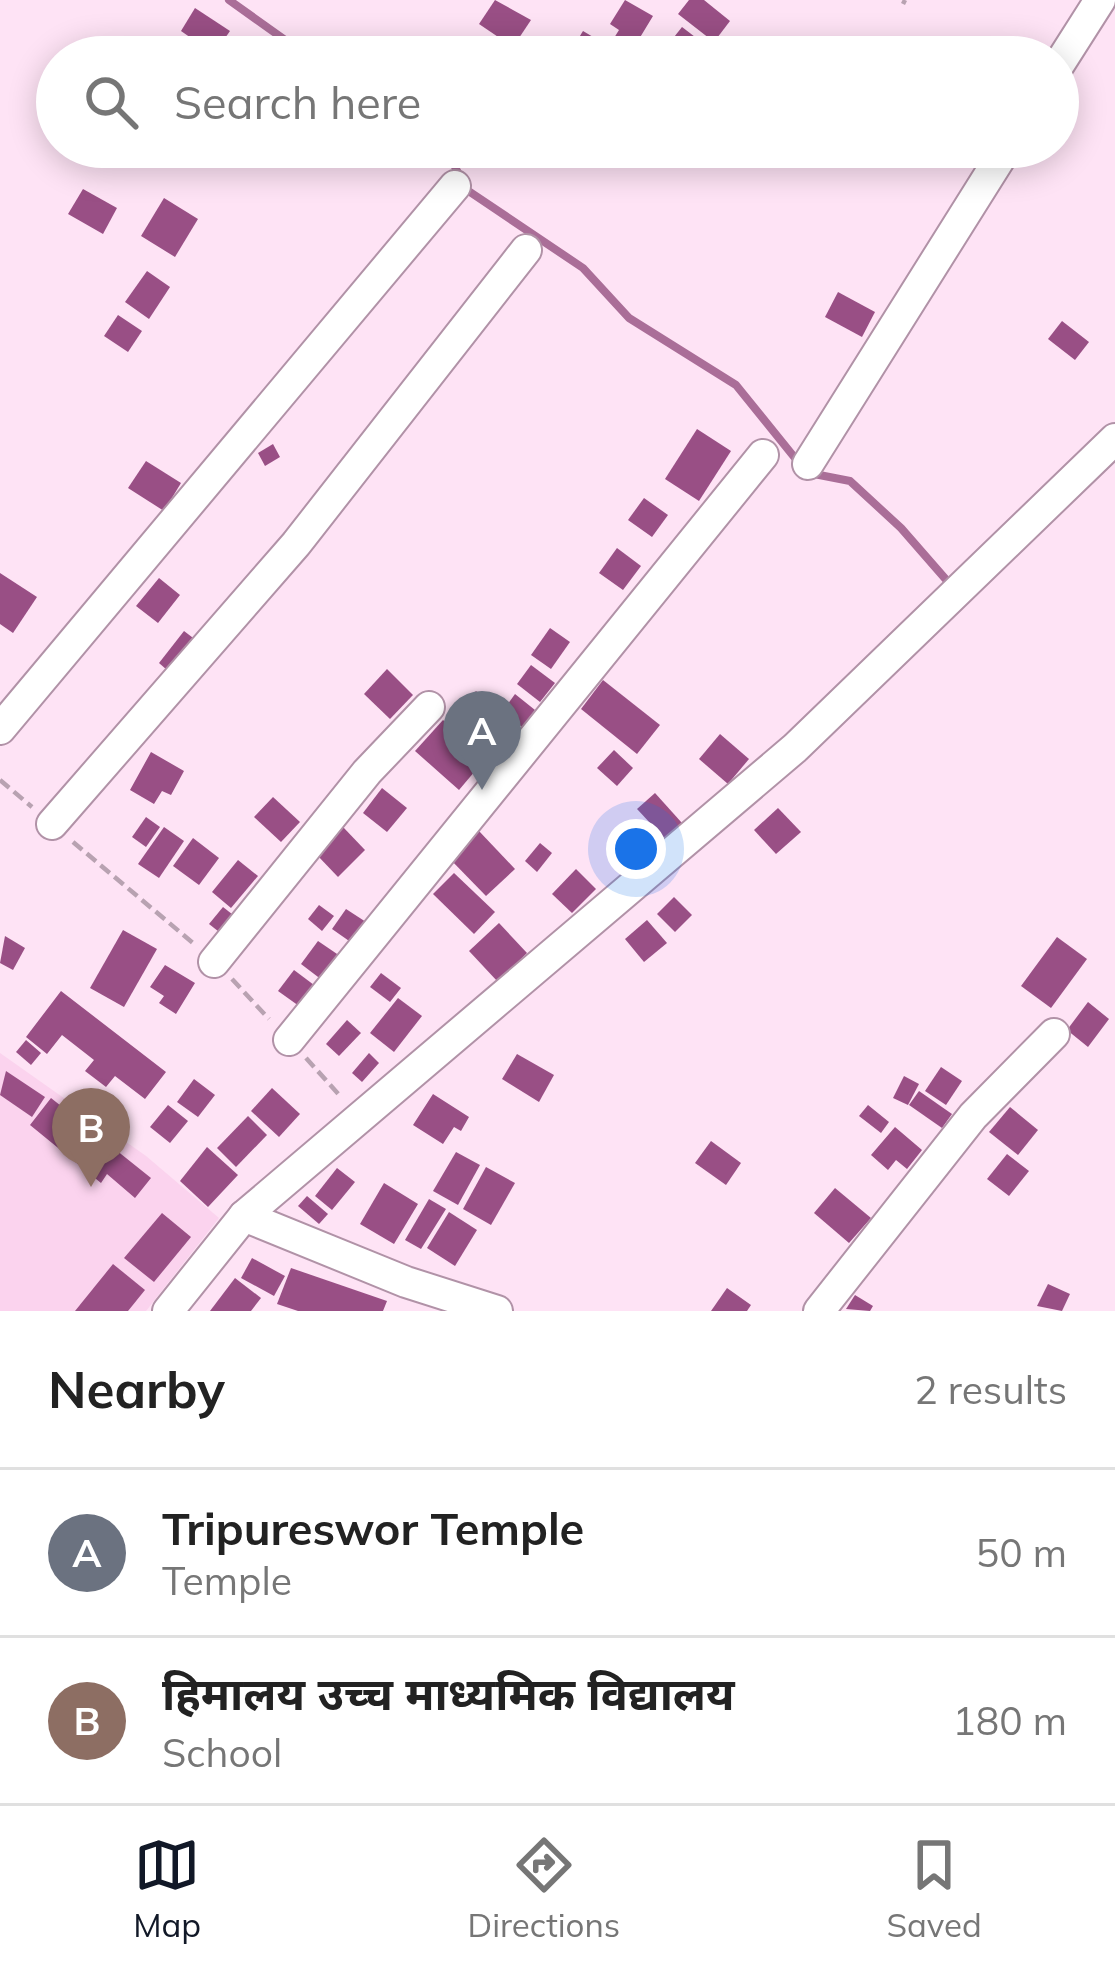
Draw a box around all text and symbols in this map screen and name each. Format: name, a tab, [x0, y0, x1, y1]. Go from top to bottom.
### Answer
search box	[36, 36, 1079, 168]
icon: search	[78, 69, 144, 135]
text: Search here	[174, 74, 421, 130]
pin: A	[443, 691, 521, 790]
your location	[606, 819, 666, 879]
pin: B	[52, 1088, 130, 1187]
text: Nearby	[48, 1357, 225, 1421]
text: 2 results	[914, 1365, 1067, 1414]
text: Tripureswor Temple	[162, 1500, 584, 1556]
text: A	[72, 1528, 102, 1577]
text: 50 m	[976, 1528, 1067, 1577]
text: Temple	[162, 1556, 292, 1605]
text: हिमालय उच्च माध्यमिक विद्यालय	[162, 1665, 735, 1721]
text: B	[74, 1696, 100, 1745]
text: 180 m	[952, 1696, 1067, 1745]
text: School	[162, 1728, 282, 1777]
tab: Map	[133, 1832, 201, 1945]
tab: Directions	[468, 1832, 620, 1945]
tab: Saved	[887, 1832, 982, 1945]

